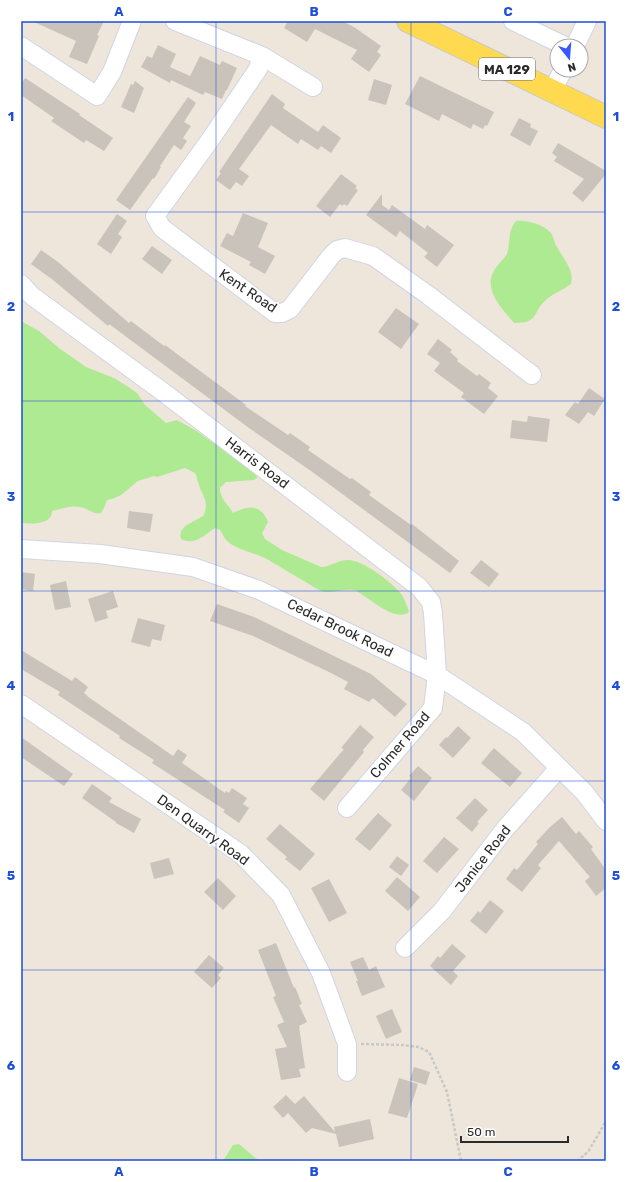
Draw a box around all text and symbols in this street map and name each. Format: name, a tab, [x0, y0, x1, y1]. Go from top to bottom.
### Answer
text: A	[114, 4, 124, 19]
text: B	[309, 4, 319, 19]
text: C	[503, 4, 513, 19]
north arrow	[549, 38, 589, 78]
road number: MA 129	[479, 58, 535, 80]
text: N	[566, 60, 577, 74]
text: 1	[8, 109, 14, 124]
text: 1	[613, 109, 619, 124]
street label: Kent Road	[216, 265, 280, 317]
text: 2	[7, 299, 15, 314]
text: 2	[612, 299, 620, 314]
street label: Harris Road	[222, 433, 292, 493]
text: 3	[7, 489, 16, 504]
text: 3	[612, 489, 621, 504]
street label: Cedar Brook Road	[284, 595, 396, 661]
text: 4	[7, 678, 16, 693]
text: 4	[612, 678, 621, 693]
street label: Colmer Road	[366, 708, 434, 782]
street label: Den Quarry Road	[154, 791, 252, 869]
street label: Janice Road	[451, 822, 515, 896]
text: 5	[7, 868, 15, 883]
text: 5	[612, 868, 620, 883]
text: 6	[7, 1058, 16, 1073]
text: 6	[612, 1058, 621, 1073]
scale bar	[461, 1118, 568, 1144]
text: 50 m	[467, 1125, 495, 1139]
text: A	[114, 1164, 124, 1179]
text: B	[309, 1164, 319, 1179]
text: C	[503, 1164, 513, 1179]

